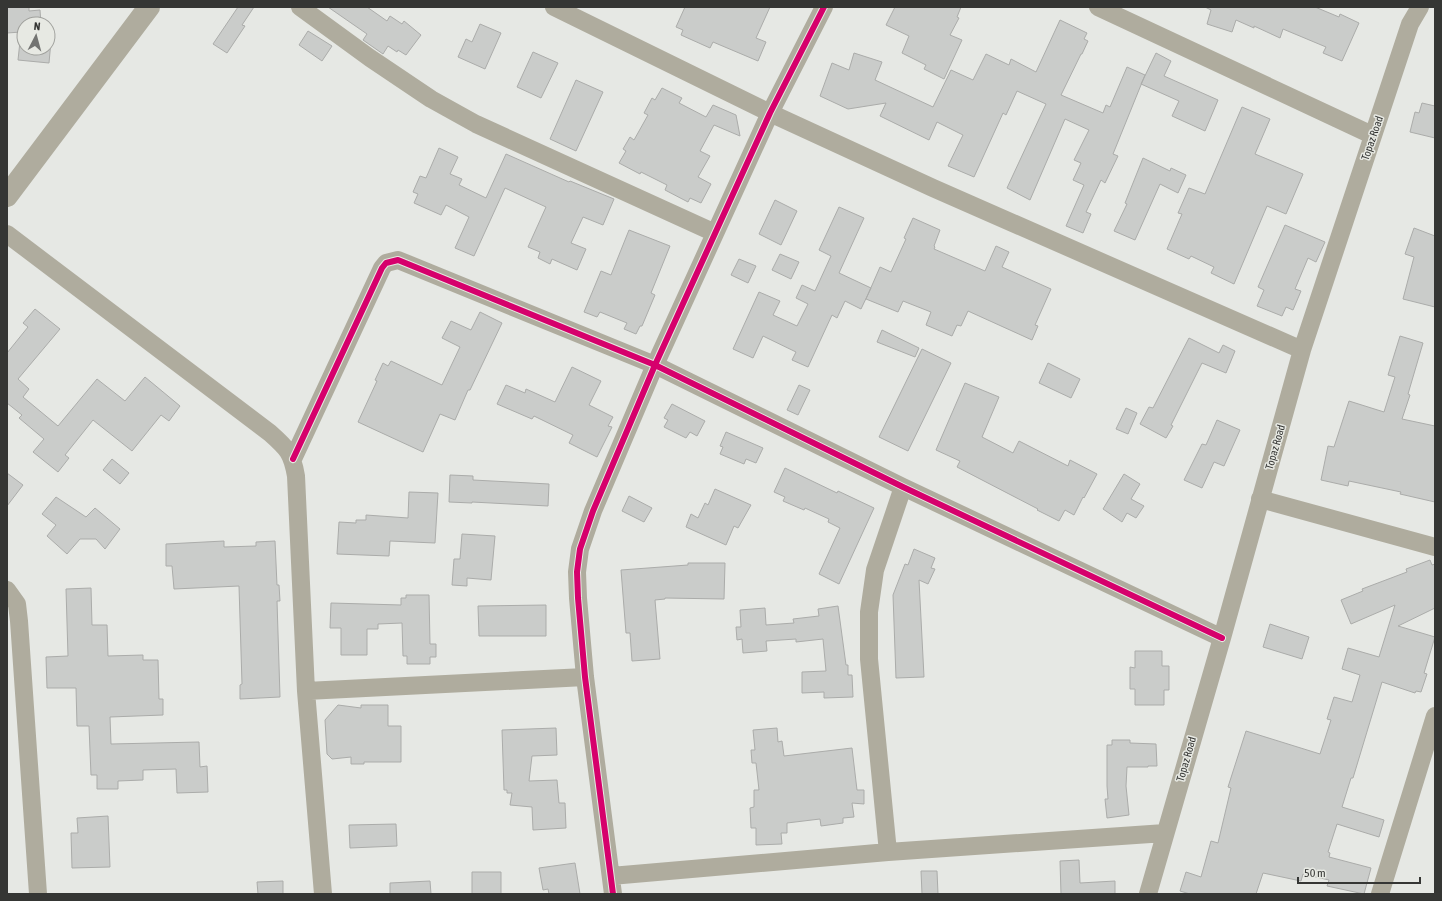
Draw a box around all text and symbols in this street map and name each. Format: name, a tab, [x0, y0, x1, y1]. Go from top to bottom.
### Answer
north arrow	[16, 16, 56, 56]
text: N	[33, 20, 41, 32]
street label: Topaz Road	[1359, 114, 1385, 162]
street label: Topaz Road	[1263, 423, 1287, 471]
street label: Topaz Road	[1174, 735, 1198, 783]
scale bar	[1298, 859, 1420, 885]
text: 50 m	[1304, 866, 1326, 880]

